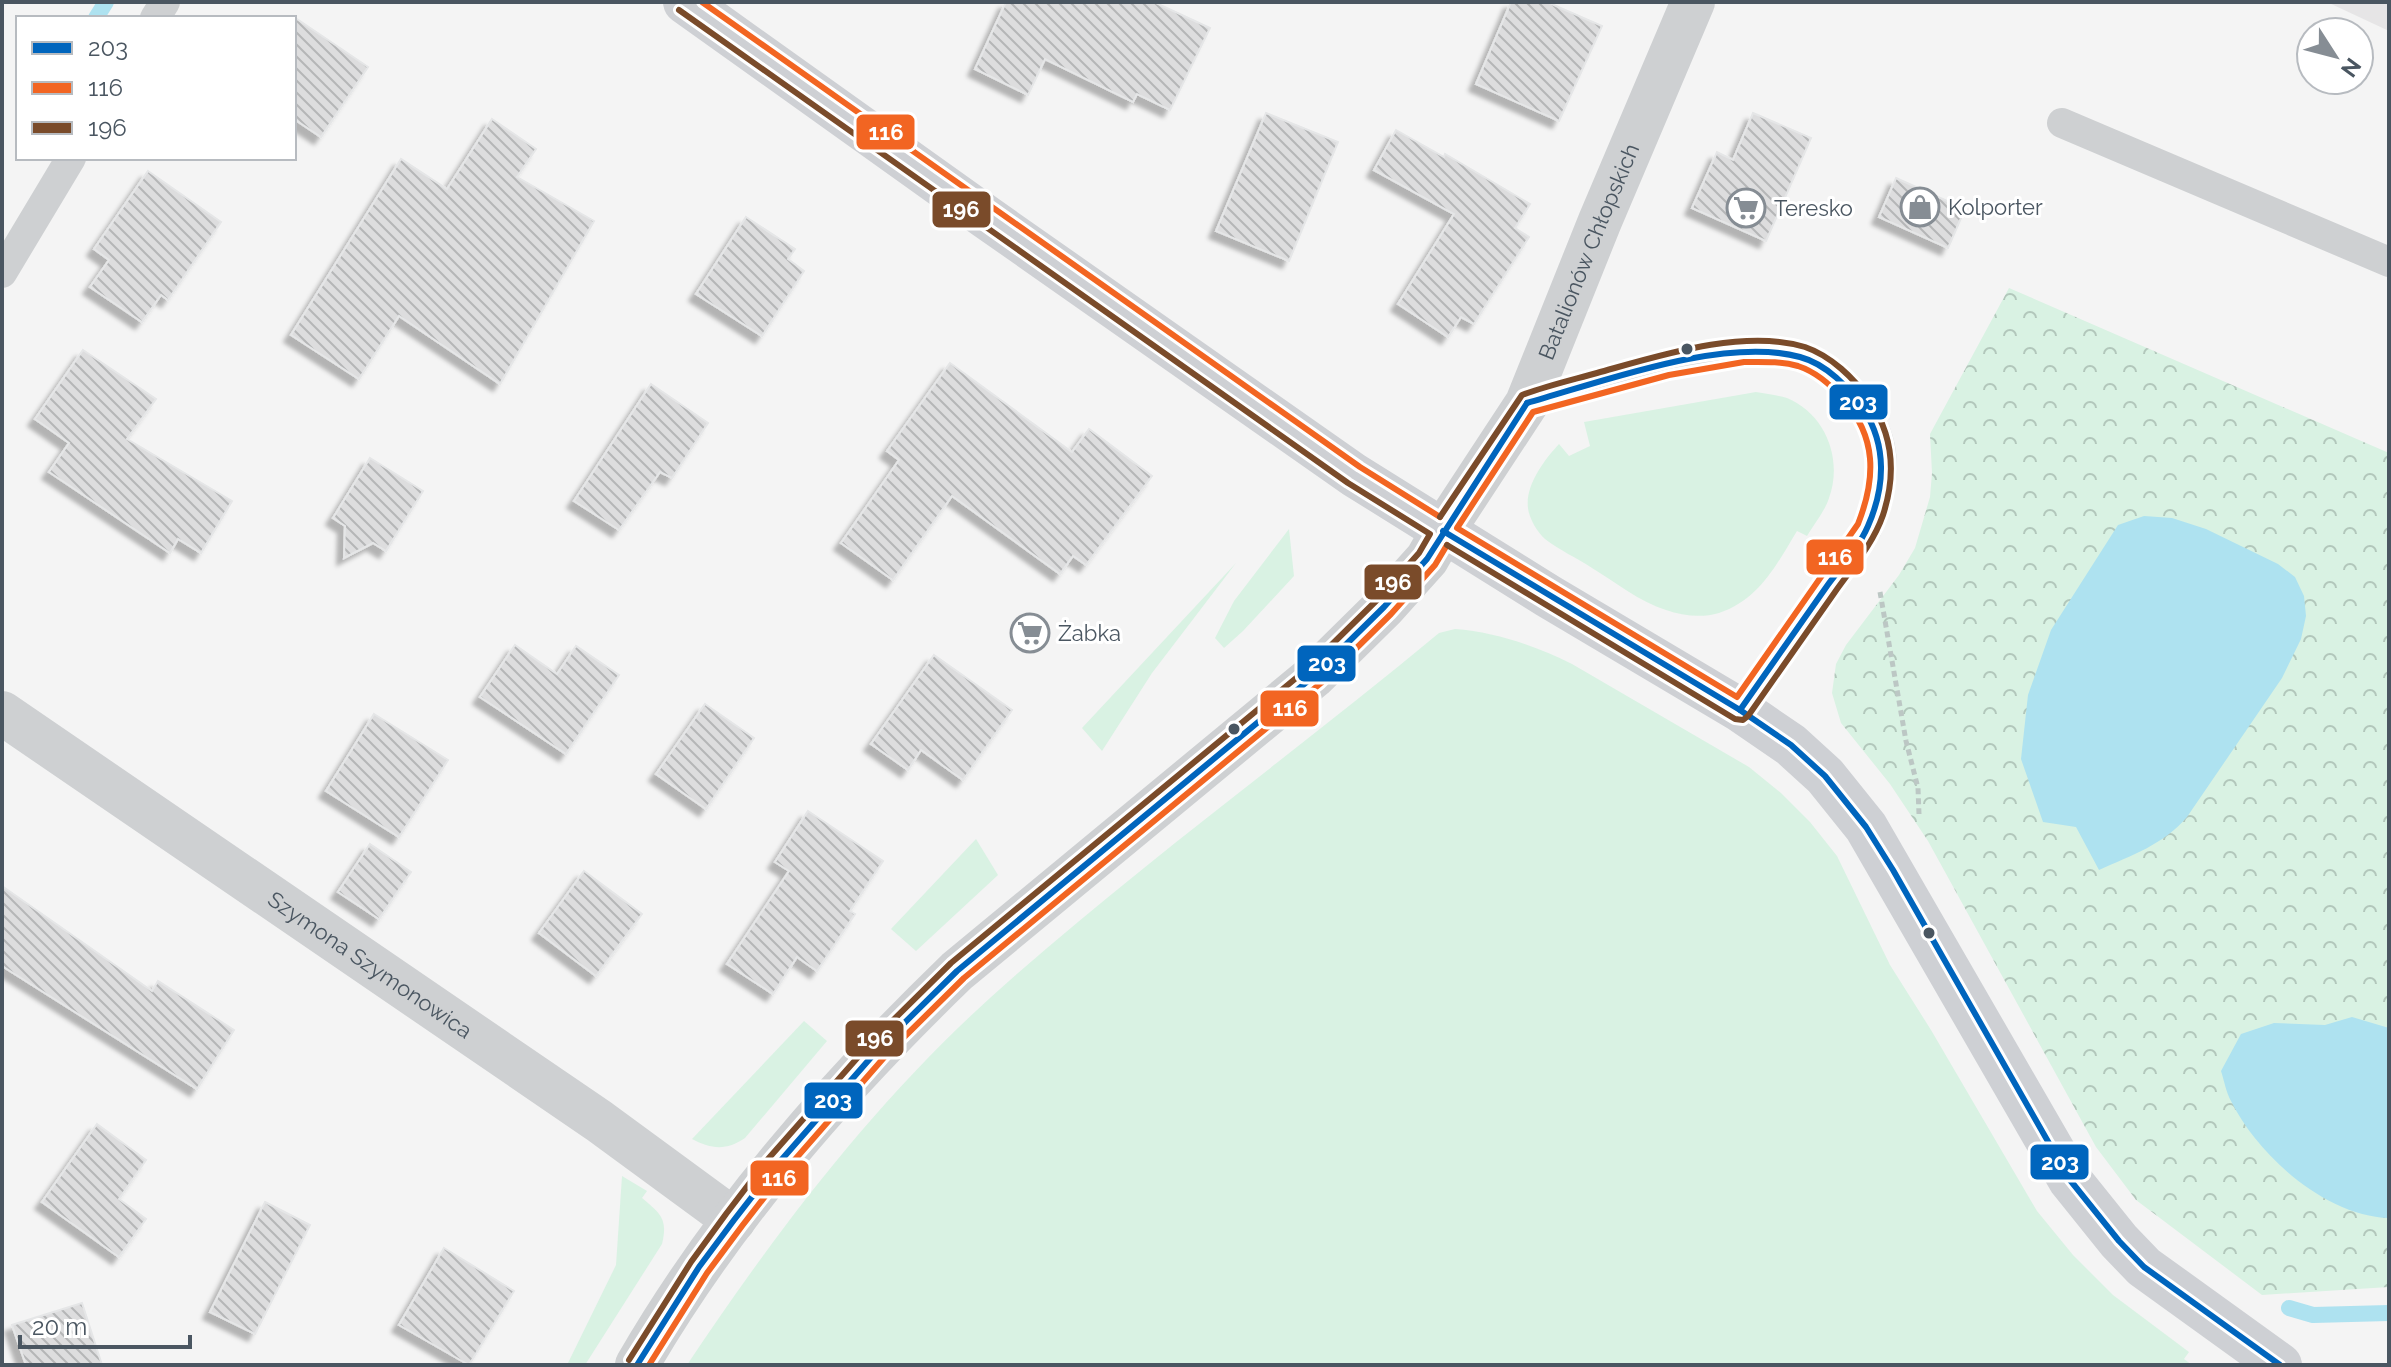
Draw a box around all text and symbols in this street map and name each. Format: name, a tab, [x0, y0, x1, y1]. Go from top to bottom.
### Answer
legend	[16, 16, 296, 160]
north arrow	[2295, 16, 2375, 96]
text: 203	[88, 33, 128, 62]
text: N	[2336, 53, 2367, 82]
text: 116	[88, 73, 123, 102]
text: 196	[88, 113, 127, 142]
line badge: 116	[855, 113, 916, 151]
text: 116	[868, 119, 904, 145]
street label: Batalionów Chłopskich	[1533, 139, 1644, 363]
shop icon: Kolporter	[1899, 186, 1941, 228]
supermarket icon: Teresko	[1725, 187, 1767, 229]
line badge: 196	[931, 190, 992, 229]
place label: Kolporter	[1948, 194, 2043, 220]
place label: Teresko	[1774, 195, 1853, 221]
text: 196	[942, 196, 980, 222]
unlabelled marker	[1679, 341, 1695, 357]
line badge: 203	[1828, 383, 1889, 421]
text: 203	[1839, 389, 1877, 415]
line badge: 116	[1805, 538, 1865, 576]
text: 116	[1817, 544, 1853, 570]
line badge: 196	[1363, 563, 1423, 601]
text: 196	[1374, 569, 1412, 595]
supermarket icon: Żabka	[1009, 612, 1051, 654]
place label: Żabka	[1058, 620, 1121, 646]
line badge: 203	[1296, 644, 1357, 683]
text: 203	[1308, 650, 1346, 676]
line badge: 116	[1259, 689, 1320, 728]
text: 116	[1272, 695, 1308, 721]
unlabelled marker	[1226, 721, 1242, 737]
street label: Szymona Szymonowica	[263, 886, 477, 1044]
unlabelled marker	[1921, 925, 1937, 941]
line badge: 196	[844, 1019, 905, 1058]
text: 196	[856, 1025, 894, 1051]
line badge: 203	[803, 1081, 864, 1120]
text: 203	[814, 1087, 852, 1113]
line badge: 203	[2029, 1143, 2090, 1181]
text: 203	[2041, 1149, 2079, 1175]
line badge: 116	[749, 1159, 810, 1197]
text: 116	[761, 1165, 797, 1191]
scale bar	[20, 1299, 190, 1349]
text: 20 m	[32, 1312, 87, 1341]

